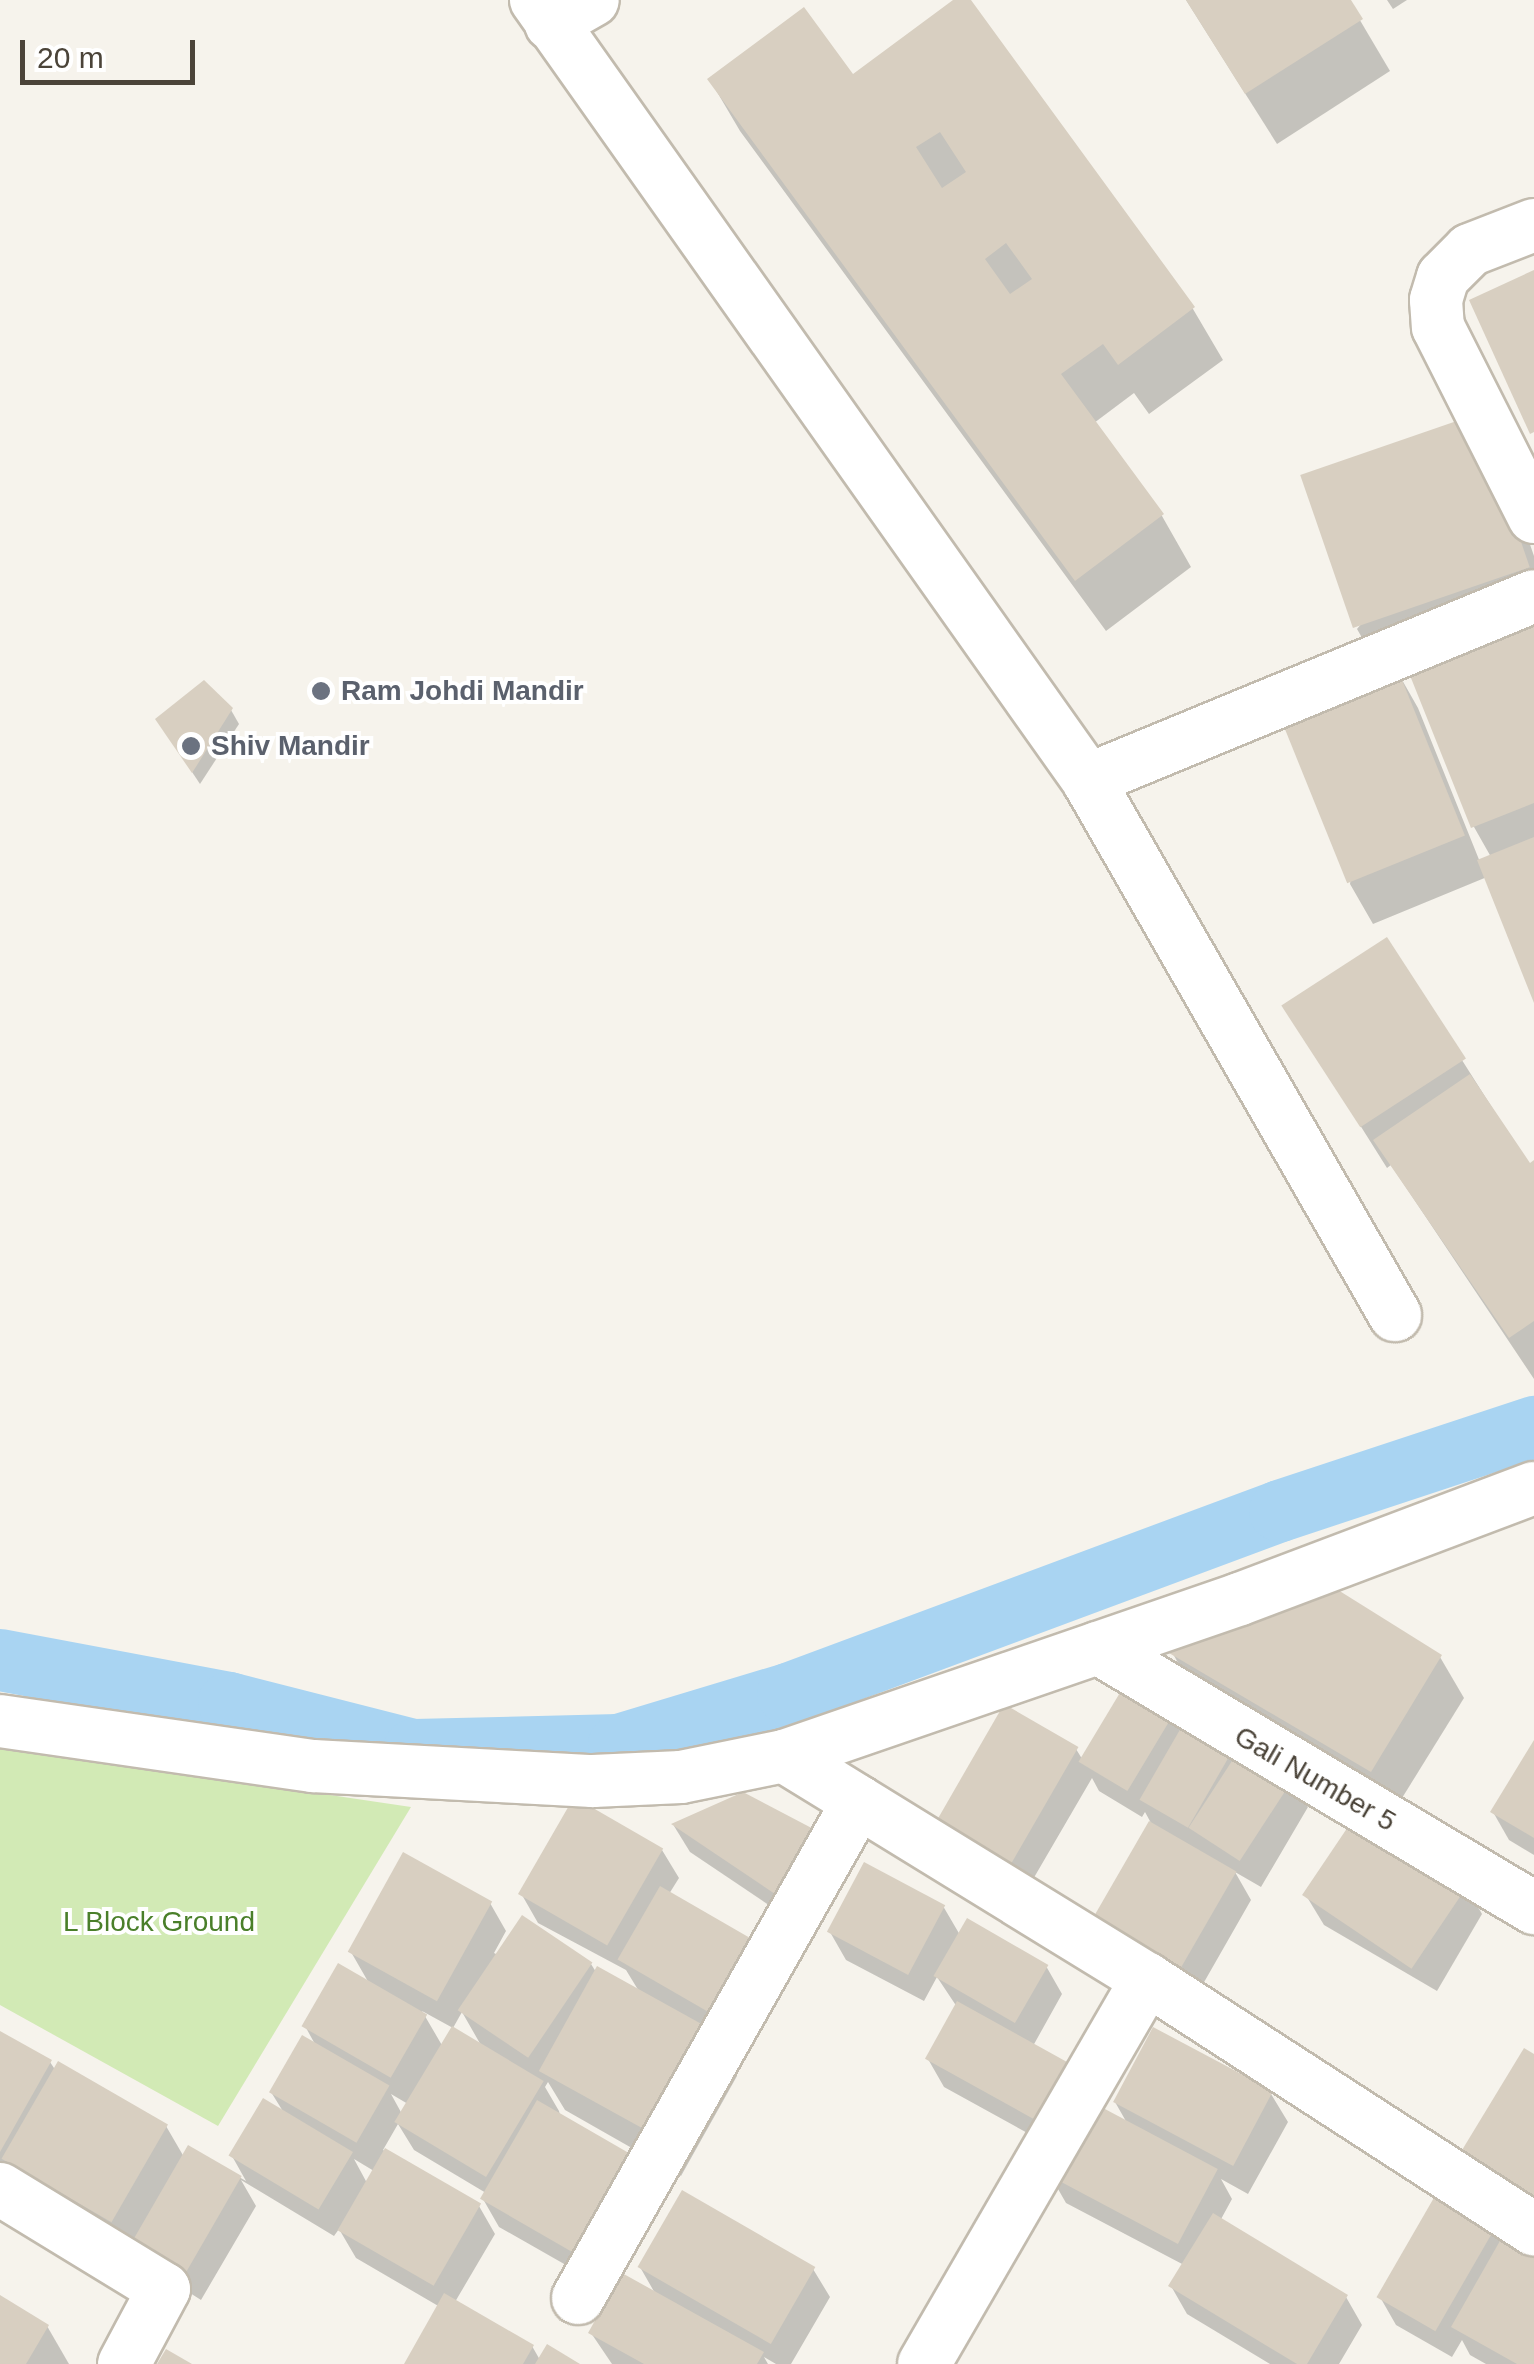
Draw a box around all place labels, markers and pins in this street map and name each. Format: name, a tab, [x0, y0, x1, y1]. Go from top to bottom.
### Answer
place label: Ram Johdi Mandir	[341, 674, 584, 708]
marker: Ram Johdi Mandir	[310, 680, 332, 702]
place label: Shiv Mandir	[211, 729, 370, 763]
marker: Shiv Mandir	[180, 735, 202, 757]

